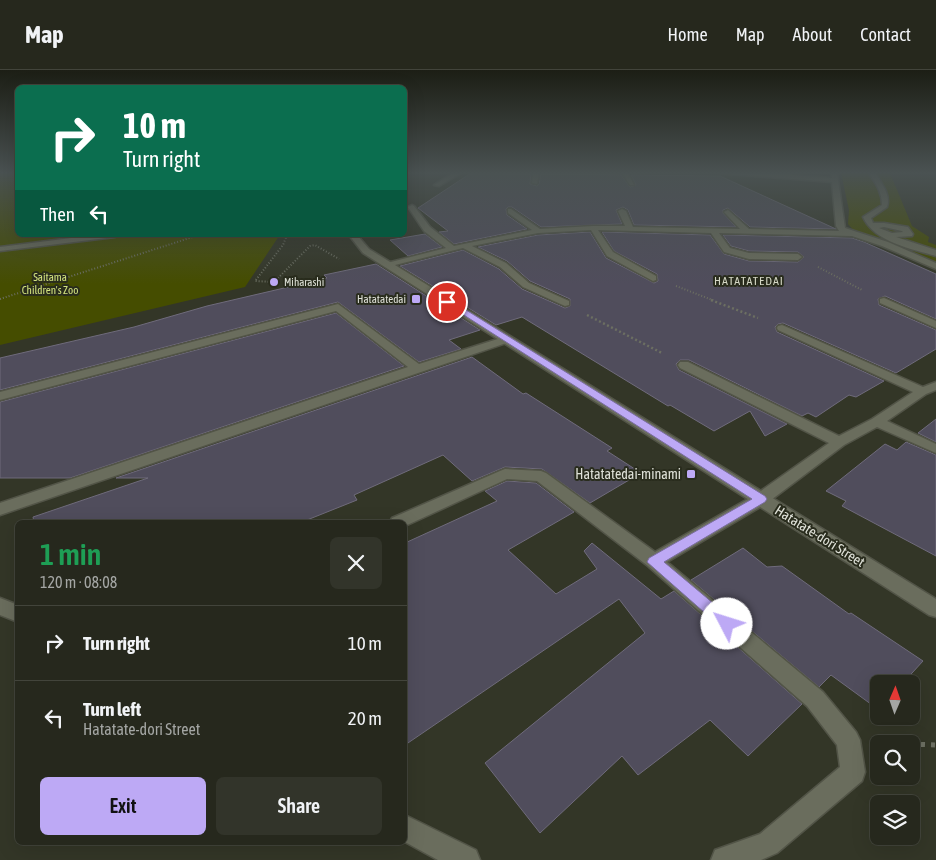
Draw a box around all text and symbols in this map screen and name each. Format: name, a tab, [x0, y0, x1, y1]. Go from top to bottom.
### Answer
text: Map	[25, 21, 64, 48]
text: Home	[668, 24, 708, 45]
text: Map	[736, 24, 765, 45]
text: About	[793, 24, 832, 45]
text: Contact	[860, 24, 911, 45]
icon: right	[40, 105, 105, 170]
text: 10 m	[123, 105, 186, 145]
text: Turn right	[123, 146, 200, 172]
icon: left	[85, 200, 113, 228]
text: Then	[40, 203, 75, 225]
park label: Saitama Children's Zoo	[22, 271, 78, 296]
district label: HATATATEDAI	[714, 274, 784, 288]
marker: Miharashi	[268, 276, 280, 288]
place label: Miharashi	[284, 276, 324, 288]
pin	[426, 281, 468, 323]
icon: arrive	[433, 288, 461, 316]
place label: Hatatatedai	[357, 293, 406, 305]
marker: Hatatatedai	[410, 293, 422, 305]
place label: Hatatatedai-minami	[575, 466, 681, 482]
marker: Hatatatedai-minami	[685, 468, 697, 480]
street label: Hatatate-dori Street	[772, 502, 868, 570]
text: 1 min	[40, 537, 101, 571]
button: close	[330, 537, 382, 589]
text: 120 m · 08:08	[40, 573, 117, 591]
position arrow	[700, 597, 752, 649]
icon: right	[40, 629, 68, 657]
text: Turn right	[83, 632, 150, 654]
text: 10 m	[348, 632, 382, 654]
north arrow	[870, 675, 920, 725]
map controls	[870, 675, 920, 845]
text: Turn left	[83, 698, 141, 720]
icon: left	[40, 704, 68, 732]
text: 20 m	[348, 707, 382, 729]
text: Hatatate-dori Street	[83, 720, 200, 738]
button: search	[870, 735, 920, 785]
button: Exit	[40, 777, 206, 835]
button: Share	[216, 777, 382, 835]
button: layers	[870, 795, 920, 845]

